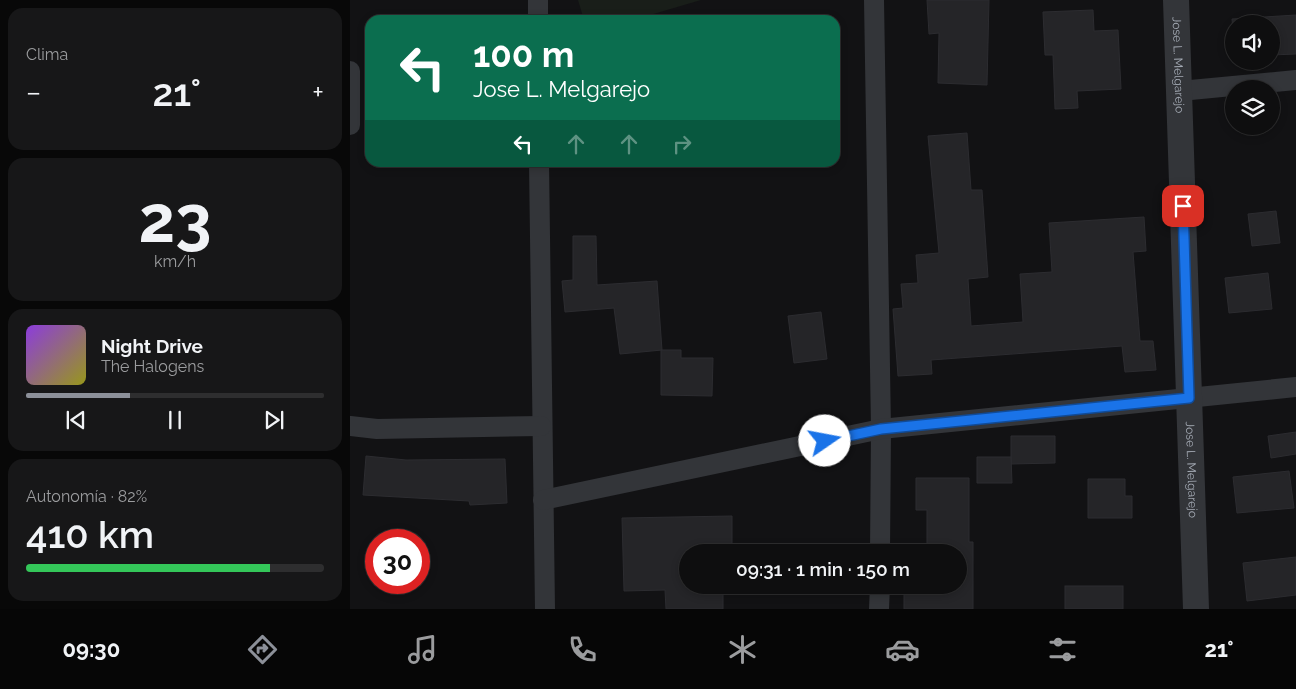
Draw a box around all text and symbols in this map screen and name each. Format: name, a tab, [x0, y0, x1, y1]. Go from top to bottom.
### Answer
map controls	[1225, 15, 1280, 135]
button: sound	[1225, 15, 1280, 70]
street label: Jose L. Melgarejo	[1170, 16, 1187, 114]
text: 100 m	[473, 34, 574, 75]
icon: left	[390, 35, 455, 100]
text: Clima	[26, 45, 68, 64]
text: 21°	[152, 70, 201, 115]
text: −	[26, 76, 41, 109]
text: +	[312, 76, 324, 109]
text: Jose L. Melgarejo	[473, 76, 650, 102]
button: layers	[1225, 80, 1280, 135]
icon: left	[509, 130, 537, 158]
icon: ahead	[562, 130, 590, 158]
icon: ahead	[615, 130, 643, 158]
icon: right	[668, 130, 696, 158]
text: 23	[139, 181, 211, 257]
pin	[1162, 185, 1204, 227]
icon: arrive	[1169, 192, 1197, 220]
text: km/h	[154, 252, 196, 271]
text: Night Drive	[101, 335, 203, 357]
text: The Halogens	[101, 357, 204, 376]
icon: previous	[62, 406, 90, 434]
icon: pause	[161, 406, 189, 434]
icon: next	[260, 406, 288, 434]
position arrow	[798, 414, 850, 466]
street label: Jose L. Melgarejo	[1183, 421, 1200, 518]
text: Autonomía · 82%	[26, 487, 147, 506]
text: 410 km	[26, 512, 154, 557]
speed limit sign: 30	[365, 529, 430, 594]
text: 09:31 · 1 min · 150 m	[736, 558, 910, 580]
icon: directions	[245, 632, 280, 667]
icon: music	[405, 632, 440, 667]
icon: phone	[565, 632, 600, 667]
icon: climate	[725, 632, 760, 667]
icon: car	[885, 632, 920, 667]
icon: filters	[1045, 632, 1080, 667]
text: 09:30	[62, 636, 120, 662]
text: 21°	[1204, 636, 1234, 662]

